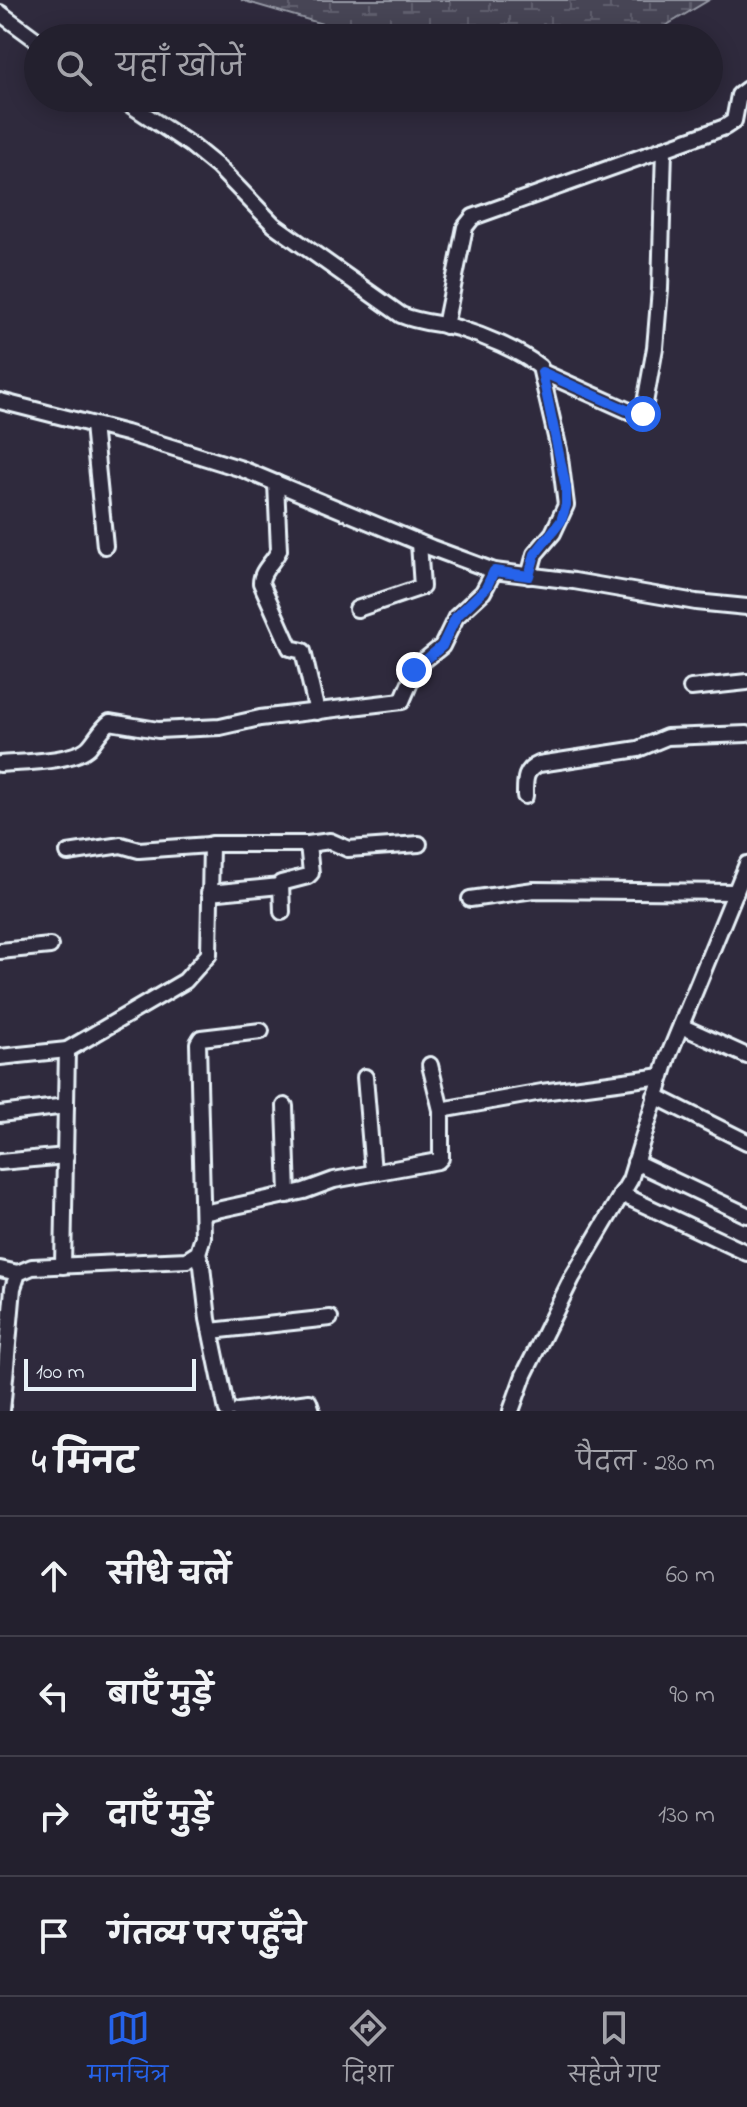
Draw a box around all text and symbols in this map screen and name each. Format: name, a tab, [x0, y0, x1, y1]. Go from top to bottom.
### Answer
search box	[24, 24, 723, 112]
icon: search	[52, 46, 96, 90]
text: यहाँ खोजें	[116, 47, 245, 91]
route start	[625, 396, 661, 432]
route end	[396, 652, 432, 688]
scale bar	[24, 1355, 196, 1391]
text: 100 m	[36, 1357, 85, 1389]
text: 4 मिनट	[32, 1439, 137, 1489]
text: पैदल · 280 m	[576, 1445, 715, 1483]
icon: ahead	[32, 1554, 76, 1598]
text: सीधे चलें	[108, 1555, 231, 1599]
text: 60 m	[666, 1557, 715, 1595]
icon: left	[32, 1674, 76, 1718]
text: बाएँ मुड़ें	[108, 1675, 213, 1719]
text: 90 m	[669, 1677, 715, 1715]
icon: right	[32, 1794, 76, 1838]
text: दाएँ मुड़ें	[108, 1795, 212, 1839]
text: 130 m	[658, 1797, 715, 1835]
icon: arrive	[32, 1914, 76, 1958]
text: गंतव्य पर पहुँचे	[108, 1915, 305, 1959]
tab: मानचित्र	[88, 2006, 168, 2099]
tab: दिशा	[343, 2006, 393, 2099]
tab: सहेजे गए	[568, 2006, 659, 2099]

